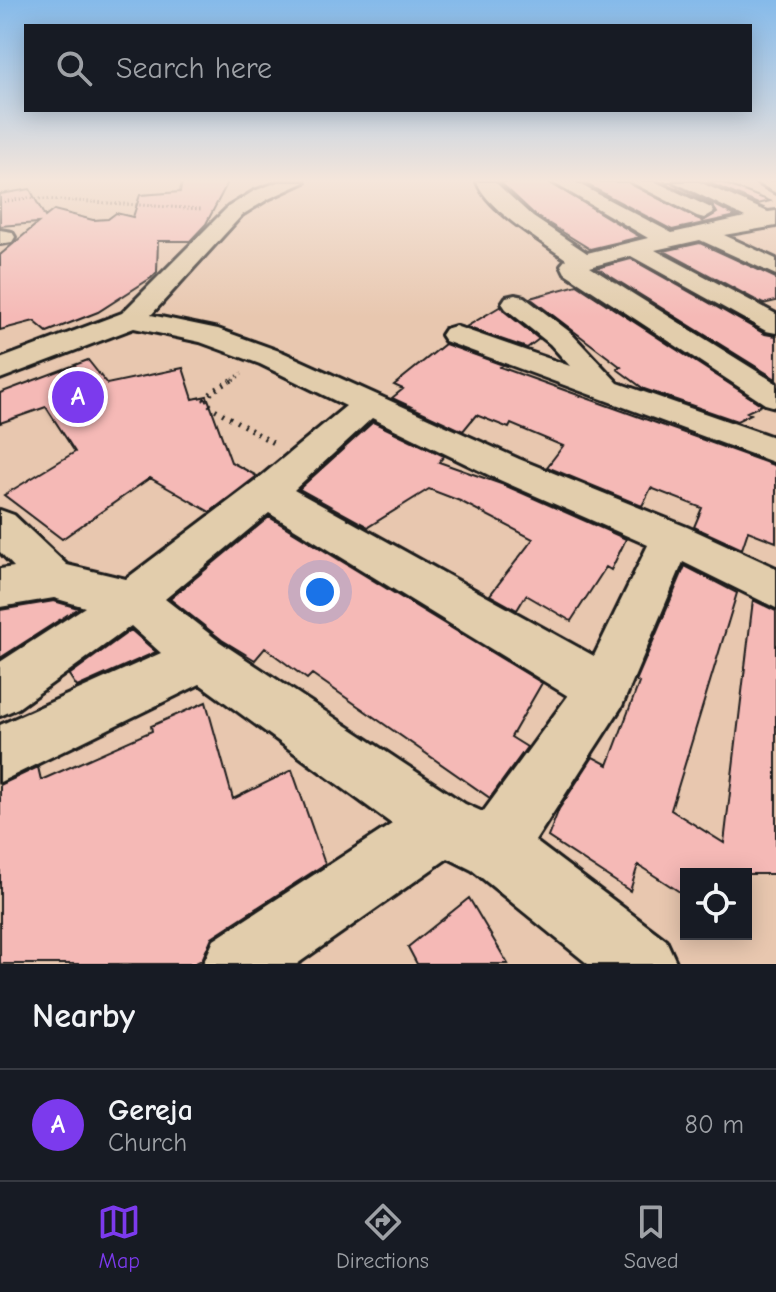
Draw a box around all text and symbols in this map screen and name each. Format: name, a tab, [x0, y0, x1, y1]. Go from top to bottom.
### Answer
search box	[24, 24, 752, 112]
icon: search	[52, 46, 96, 90]
text: Search here	[116, 51, 272, 86]
pin: A	[52, 367, 104, 427]
your location	[300, 572, 340, 612]
map controls	[680, 868, 752, 940]
button: locate	[680, 868, 752, 940]
text: Nearby	[32, 996, 135, 1036]
text: Gereja	[108, 1093, 193, 1128]
text: A	[51, 1110, 65, 1140]
text: 80 m	[685, 1110, 744, 1140]
text: Church	[108, 1128, 187, 1158]
tab: Map	[97, 1200, 141, 1274]
tab: Directions	[336, 1200, 429, 1274]
tab: Saved	[624, 1200, 679, 1274]

